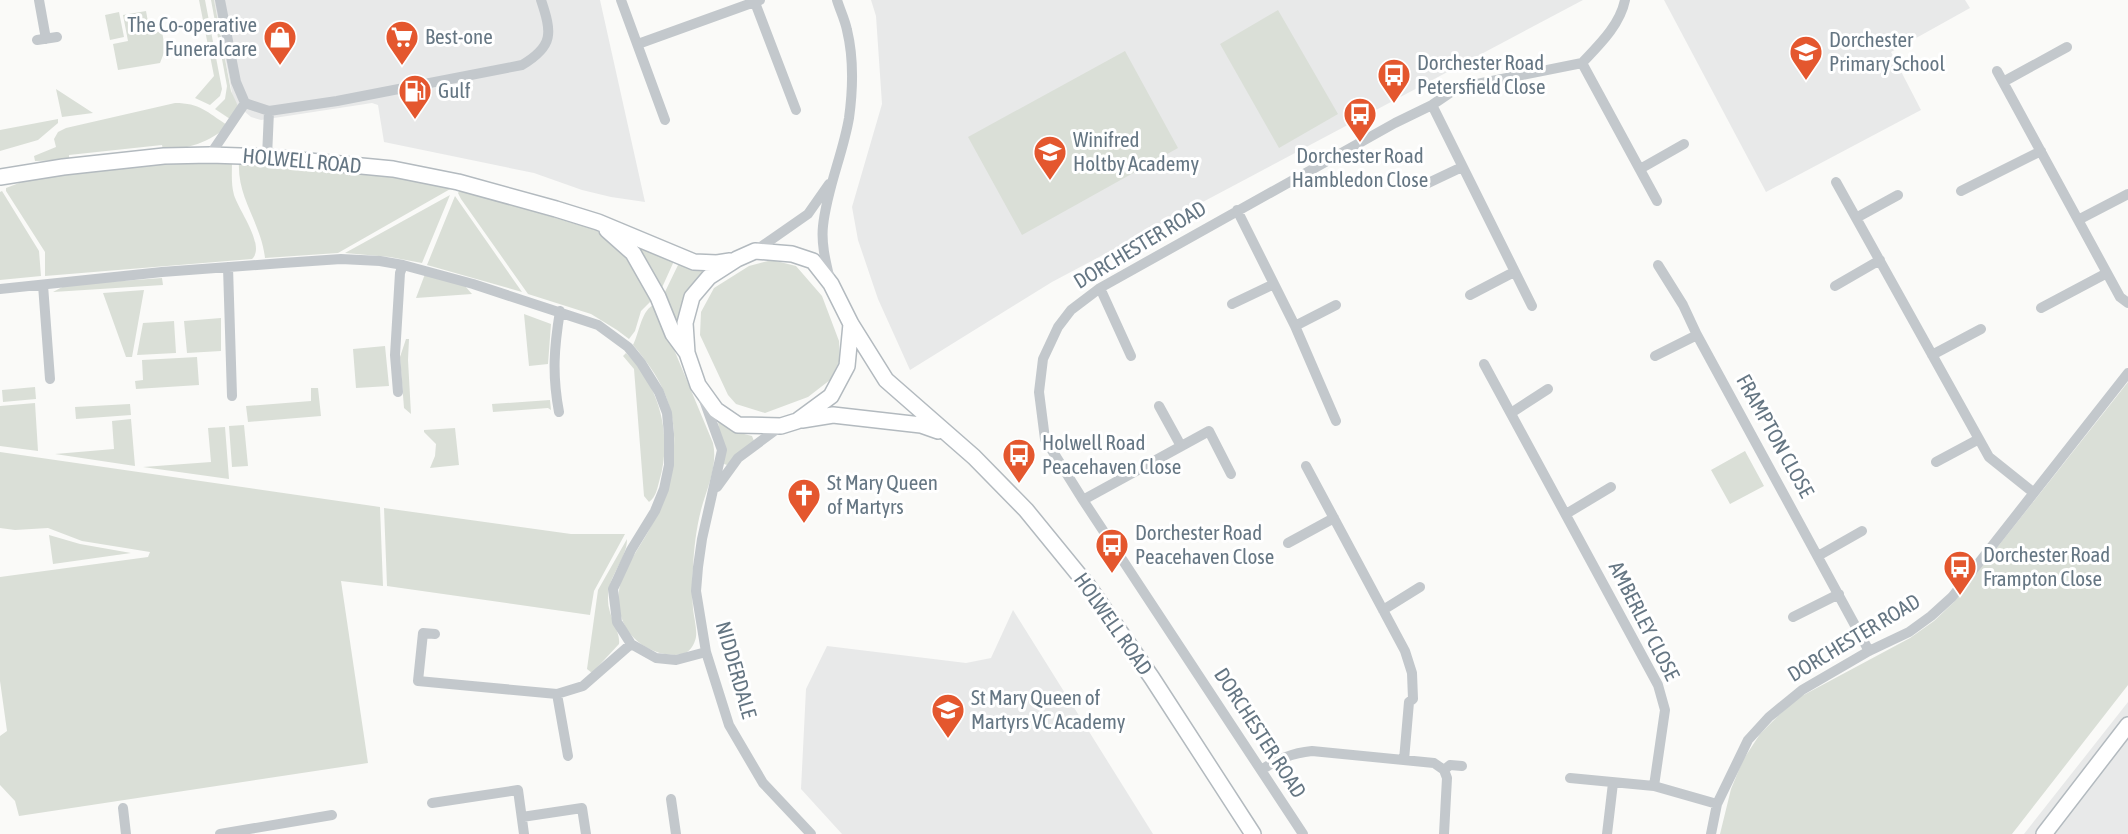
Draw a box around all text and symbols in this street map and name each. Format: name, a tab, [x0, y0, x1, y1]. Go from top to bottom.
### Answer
place label: The Co-operative Funeralcare	[127, 12, 257, 60]
shop icon: The Co-operative Funeralcare	[262, 19, 298, 66]
supermarket icon: Best-one	[384, 19, 420, 66]
place label: Best-one	[425, 24, 493, 48]
place label: Dorchester Primary School	[1829, 27, 1945, 75]
school or university icon: Dorchester Primary School	[1788, 34, 1824, 81]
place label: Dorchester Road Petersfield Close	[1417, 50, 1546, 98]
bus stop icon: Dorchester Road Petersfield Close	[1376, 57, 1412, 104]
fuel station icon: Gulf	[397, 73, 433, 120]
place label: Gulf	[438, 78, 471, 102]
bus stop icon: Dorchester Road Hambledon Close	[1342, 96, 1378, 143]
place label: Winifred Holtby Academy	[1073, 127, 1199, 175]
school or university icon: Winifred Holtby Academy	[1032, 134, 1068, 181]
street label: HOLWELL ROAD	[242, 143, 363, 177]
place label: Dorchester Road Hambledon Close	[1292, 143, 1428, 191]
street label: DORCHESTER ROAD	[1069, 195, 1210, 293]
street label: FRAMPTON CLOSE	[1732, 370, 1820, 501]
place label: Holwell Road Peacehaven Close	[1042, 430, 1181, 478]
bus stop icon: Holwell Road Peacehaven Close	[1001, 437, 1037, 484]
place label: St Mary Queen of Martyrs	[827, 470, 938, 518]
church icon: St Mary Queen of Martyrs	[786, 477, 822, 524]
place label: Dorchester Road Peacehaven Close	[1135, 520, 1274, 568]
bus stop icon: Dorchester Road Peacehaven Close	[1094, 527, 1130, 574]
place label: Dorchester Road Frampton Close	[1983, 542, 2110, 590]
bus stop icon: Dorchester Road Frampton Close	[1942, 549, 1978, 596]
street label: AMBERLEY CLOSE	[1605, 557, 1685, 684]
street label: HOLWELL ROAD	[1070, 568, 1158, 679]
street label: DORCHESTER ROAD	[1783, 588, 1924, 686]
street label: NIDDERDALE	[712, 618, 762, 721]
street label: DORCHESTER ROAD	[1210, 663, 1312, 802]
place label: St Mary Queen of Martyrs VC Academy	[971, 685, 1126, 733]
school or university icon: St Mary Queen of Martyrs VC Academy	[930, 692, 966, 739]

